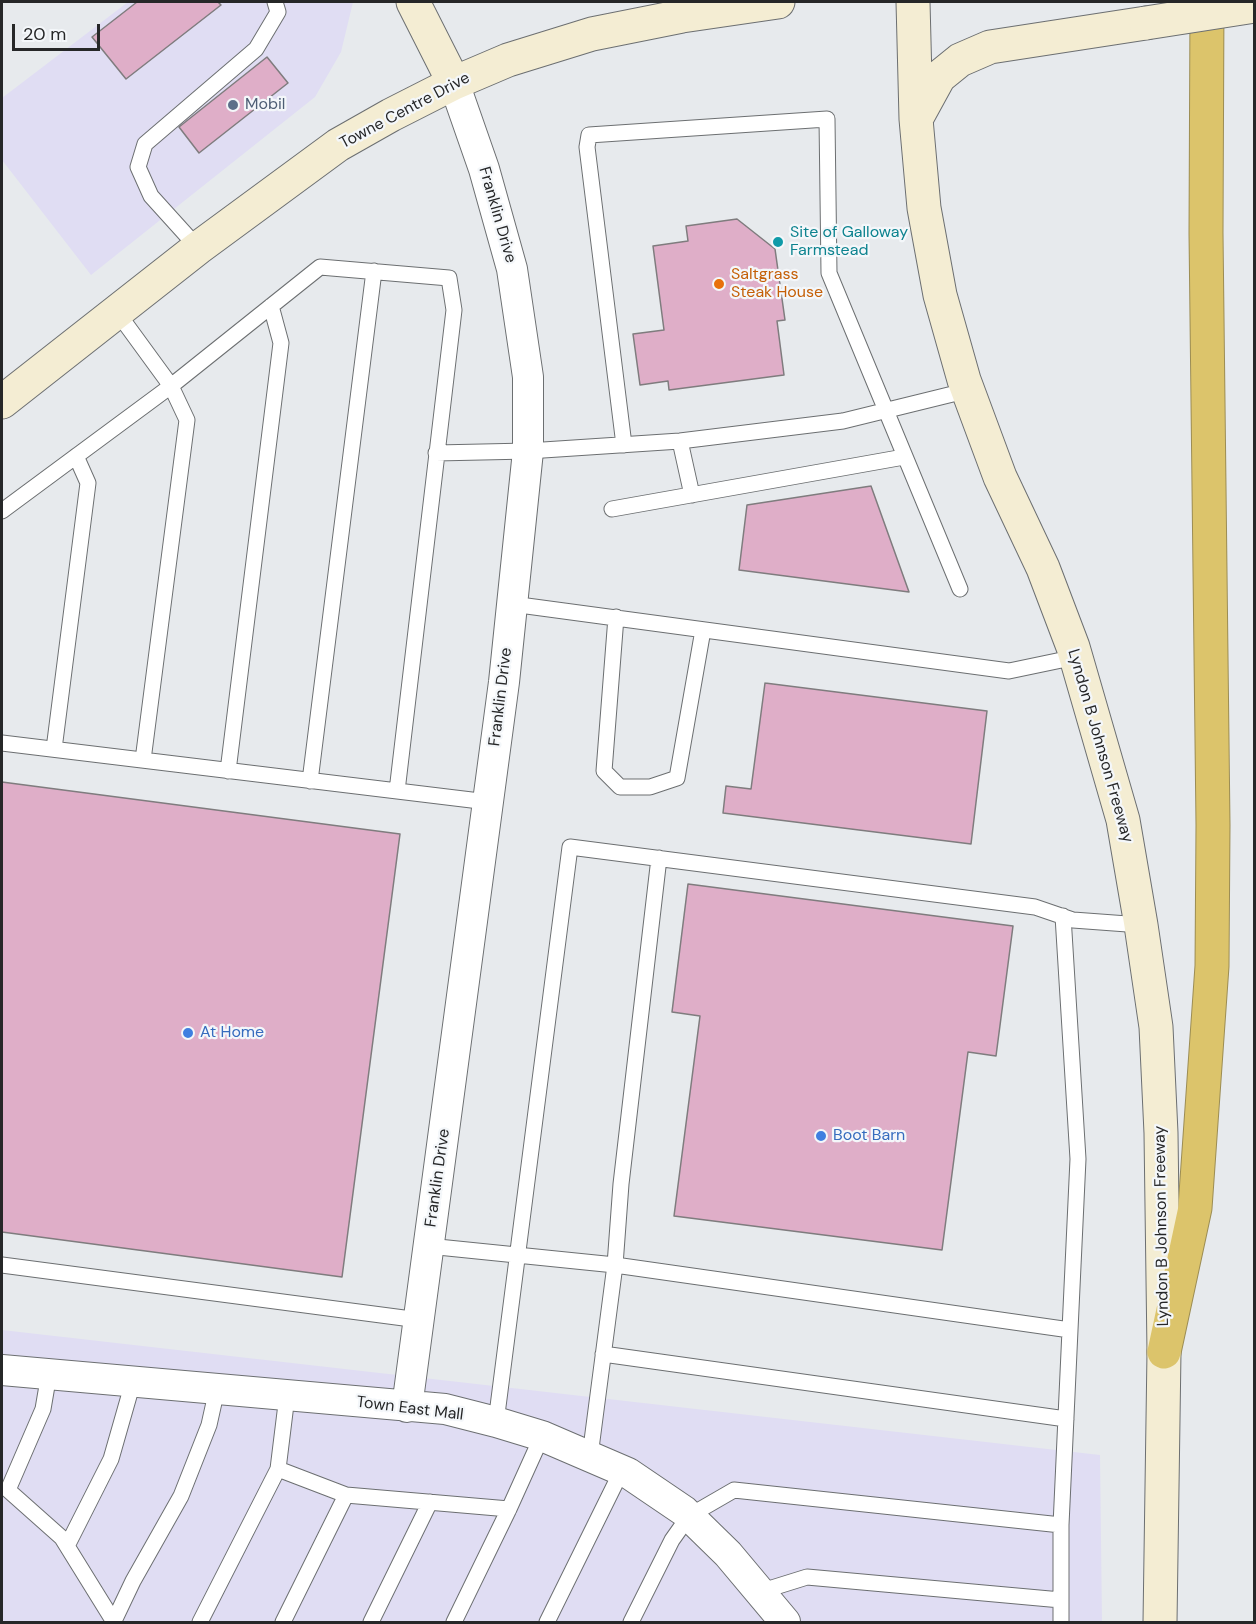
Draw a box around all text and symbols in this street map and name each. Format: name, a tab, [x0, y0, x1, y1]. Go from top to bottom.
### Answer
scale bar	[15, 12, 104, 50]
text: 20 m	[23, 22, 66, 46]
street label: Towne Centre Drive	[337, 69, 473, 153]
place label: Mobil	[245, 95, 285, 115]
marker: Mobil	[226, 98, 240, 112]
street label: Franklin Drive	[474, 165, 520, 265]
place label: Site of Galloway Farmstead	[790, 223, 908, 261]
marker: Site of Galloway Farmstead	[771, 235, 785, 249]
place label: Saltgrass Steak House	[731, 265, 823, 303]
marker: Saltgrass Steak House	[712, 277, 726, 291]
street label: Franklin Drive	[485, 647, 517, 747]
street label: Lyndon B Johnson Freeway	[1063, 647, 1137, 845]
place label: At Home	[200, 1023, 264, 1043]
marker: At Home	[181, 1026, 195, 1040]
place label: Boot Barn	[833, 1126, 905, 1146]
street label: Lyndon B Johnson Freeway	[1151, 1126, 1173, 1326]
street label: Franklin Drive	[422, 1128, 454, 1228]
marker: Boot Barn	[814, 1129, 828, 1143]
street label: Town East Mall	[355, 1393, 465, 1425]

